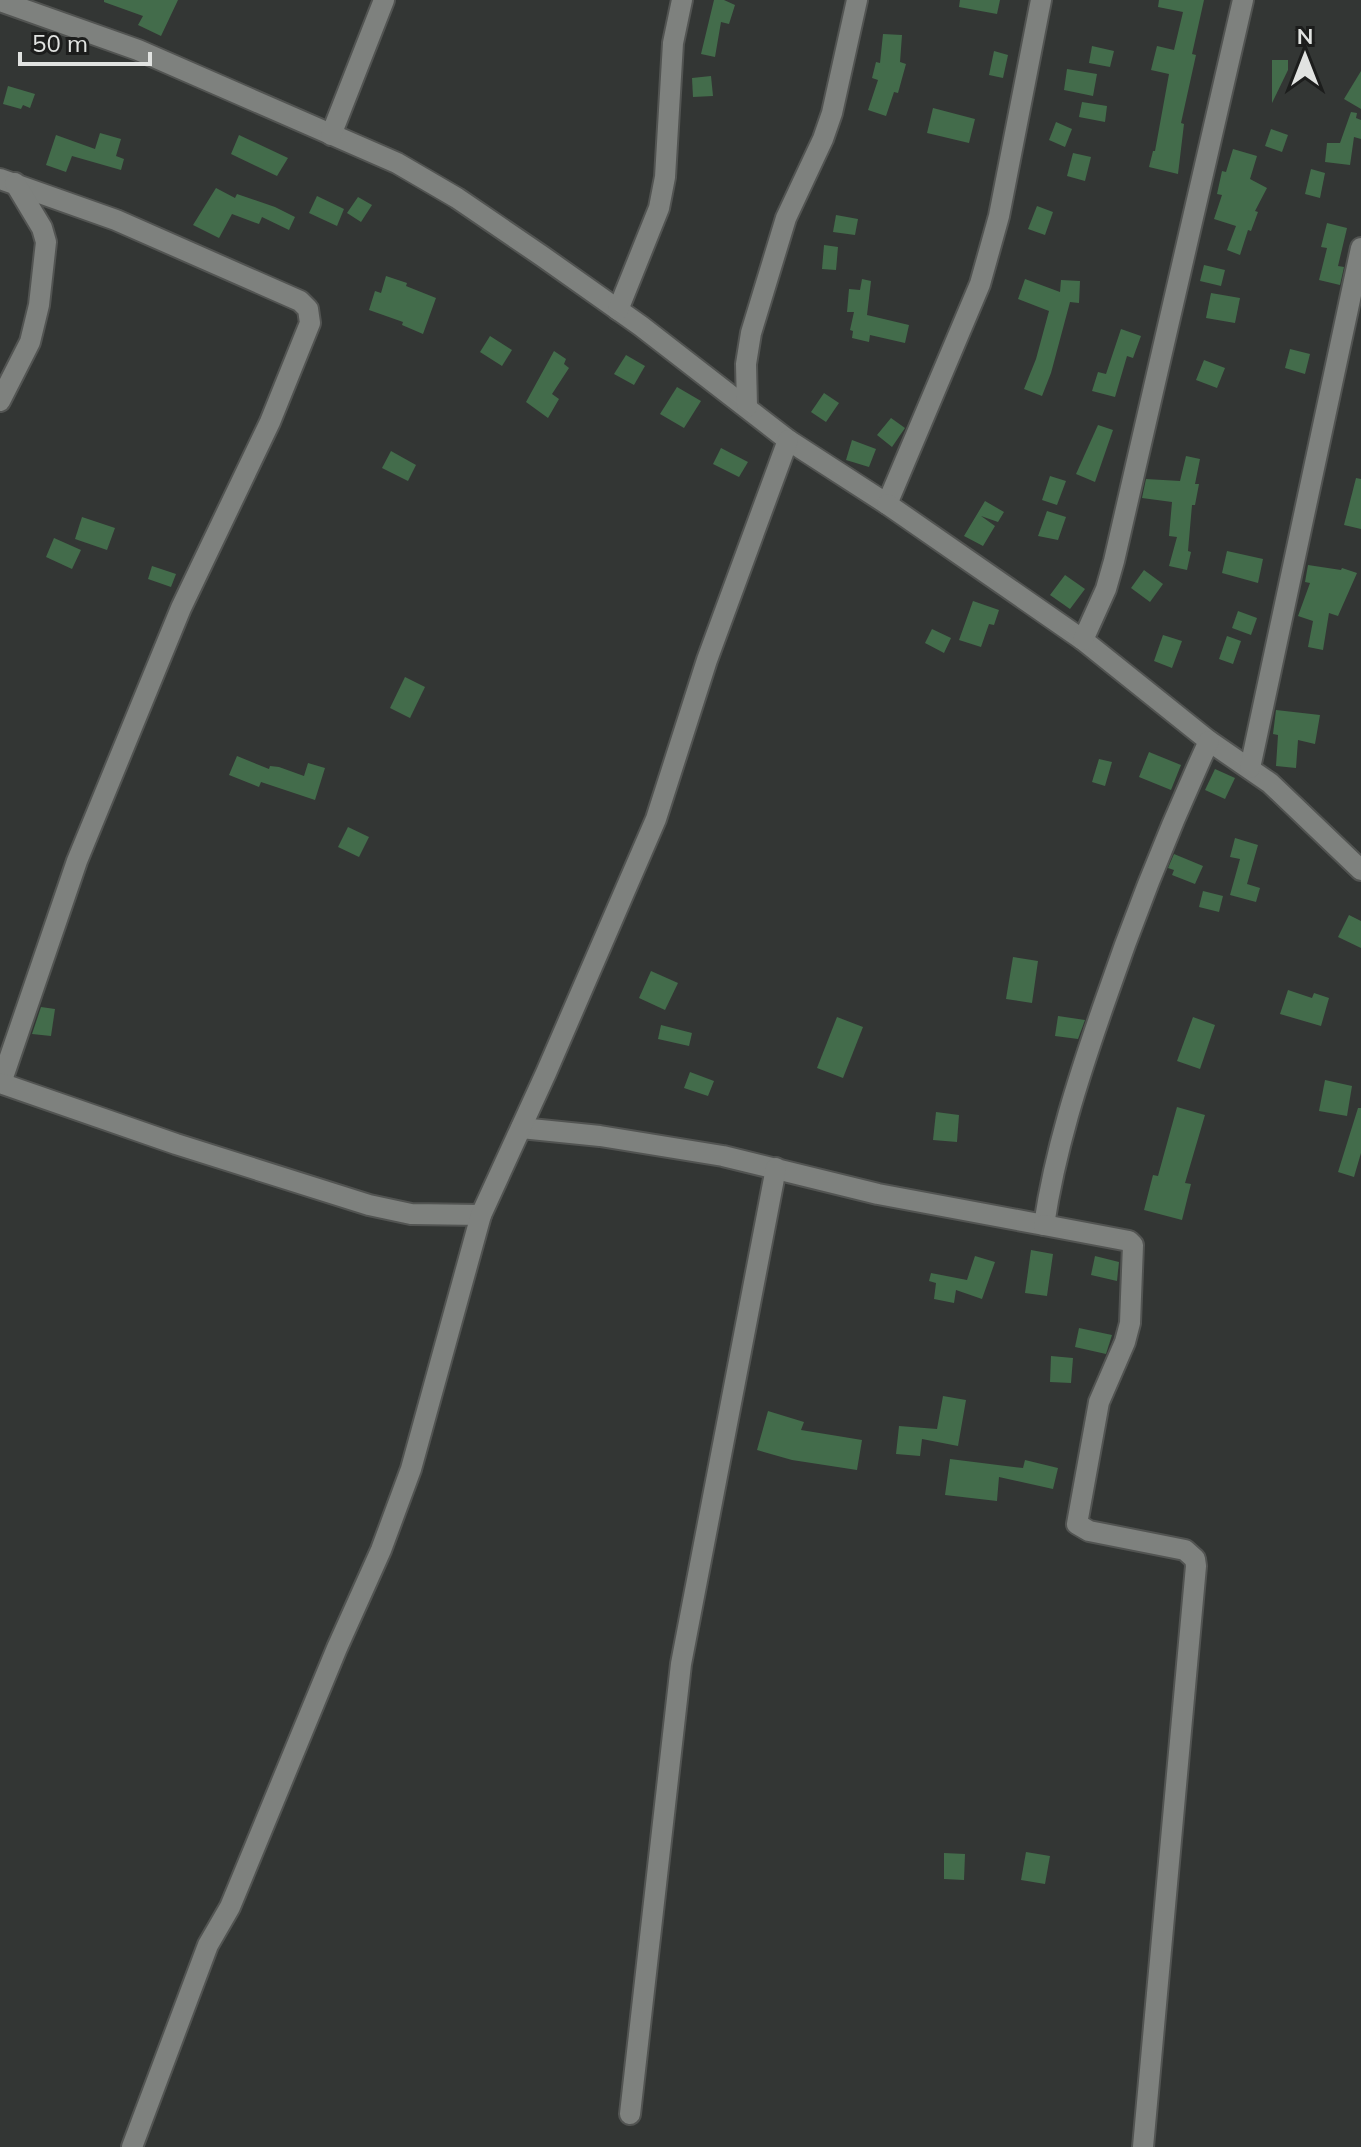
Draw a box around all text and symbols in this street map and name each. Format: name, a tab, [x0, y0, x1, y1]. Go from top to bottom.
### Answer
scale bar	[20, 16, 150, 66]
north arrow	[1265, 16, 1345, 96]
text: N	[1297, 22, 1313, 50]
text: 50 m	[32, 28, 88, 58]

